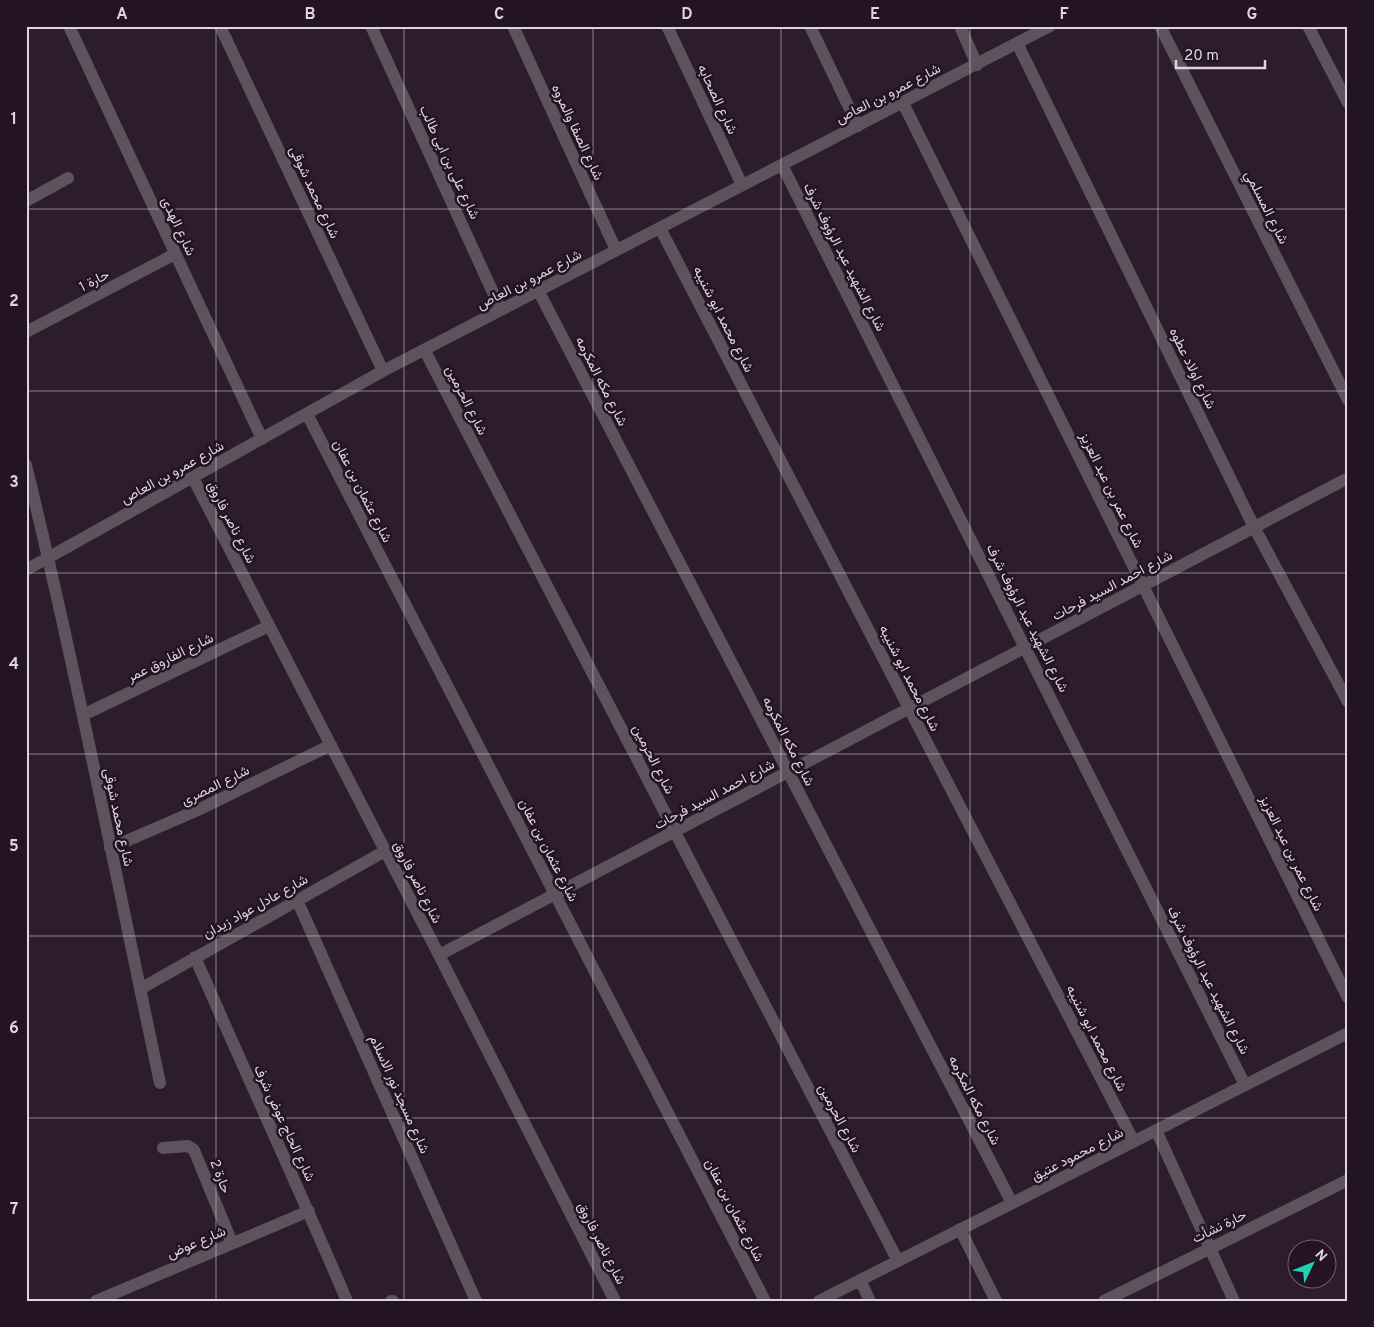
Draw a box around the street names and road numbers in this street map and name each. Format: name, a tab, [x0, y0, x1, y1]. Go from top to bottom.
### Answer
street label: شارع عمرو بن العاص	[833, 61, 944, 129]
street label: شارع الصحابه	[692, 62, 740, 138]
street label: شارع الصفا والمروه	[546, 82, 606, 184]
street label: شارع على بن ابى طالب	[414, 103, 483, 223]
street label: شارع محمد شوقى	[284, 144, 342, 242]
street label: شارع المسلمي	[1238, 168, 1291, 248]
street label: شارع الشهيد عبد الرؤوف شرف	[798, 181, 889, 335]
street label: شارع الهدى	[156, 194, 199, 259]
street label: شارع عمرو بن العاص	[474, 247, 585, 315]
street label: شارع محمد ابو شنيبه	[688, 264, 757, 376]
street label: حارة 1	[77, 267, 113, 296]
street label: شارع اولاد عطوه	[1164, 325, 1219, 413]
street label: شارع مكه المكرمه	[570, 334, 631, 430]
street label: شارع الحرمين	[440, 363, 490, 439]
street label: شارع عمر بن عبد العزيز	[1074, 429, 1146, 552]
street label: شارع عثمان بن عفان	[328, 437, 395, 546]
street label: شارع عمرو بن العاص	[118, 438, 228, 510]
street label: شارع ناصر فاروق	[202, 479, 259, 567]
street label: شارع الشهيد عبد الرؤوف شرف	[981, 542, 1072, 696]
street label: شارع احمد السيد فرحات	[1050, 547, 1176, 626]
street label: شارع محمد ابو شنيبه	[874, 623, 943, 735]
street label: شارع الفاروق عمر	[124, 630, 217, 688]
street label: شارع مكه المكرمه	[757, 694, 818, 790]
street label: شارع الحرمين	[627, 722, 677, 798]
street label: شارع احمد السيد فرحات	[652, 756, 778, 835]
street label: شارع المصرى	[179, 762, 253, 811]
street label: شارع محمد شوقى	[98, 767, 136, 868]
street label: شارع عمر بن عبد العزيز	[1254, 792, 1326, 915]
street label: شارع عثمان بن عفان	[514, 796, 581, 905]
street label: شارع ناصر فاروق	[388, 839, 445, 927]
street label: شارع عادل عواد زيدان	[200, 871, 312, 944]
street label: شارع الشهيد عبد الرؤوف شرف	[1162, 904, 1253, 1058]
street label: شارع محمد ابو شنيبه	[1061, 983, 1130, 1095]
street label: شارع مسجد نور الاسلام	[364, 1033, 432, 1157]
street label: شارع مكه المكرمه	[943, 1053, 1004, 1149]
street label: شارع الحاج عوض شرف	[248, 1063, 318, 1185]
street label: شارع الحرمين	[813, 1081, 864, 1157]
street label: شارع محمود عتيق	[1029, 1125, 1127, 1187]
street label: شارع عثمان بن عفان	[700, 1156, 767, 1265]
street label: حارة 2	[205, 1157, 234, 1196]
street label: شارع ناصر فاروق	[572, 1200, 629, 1288]
street label: حارة نشأت	[1190, 1207, 1250, 1248]
street label: شارع عوض	[165, 1223, 229, 1264]

